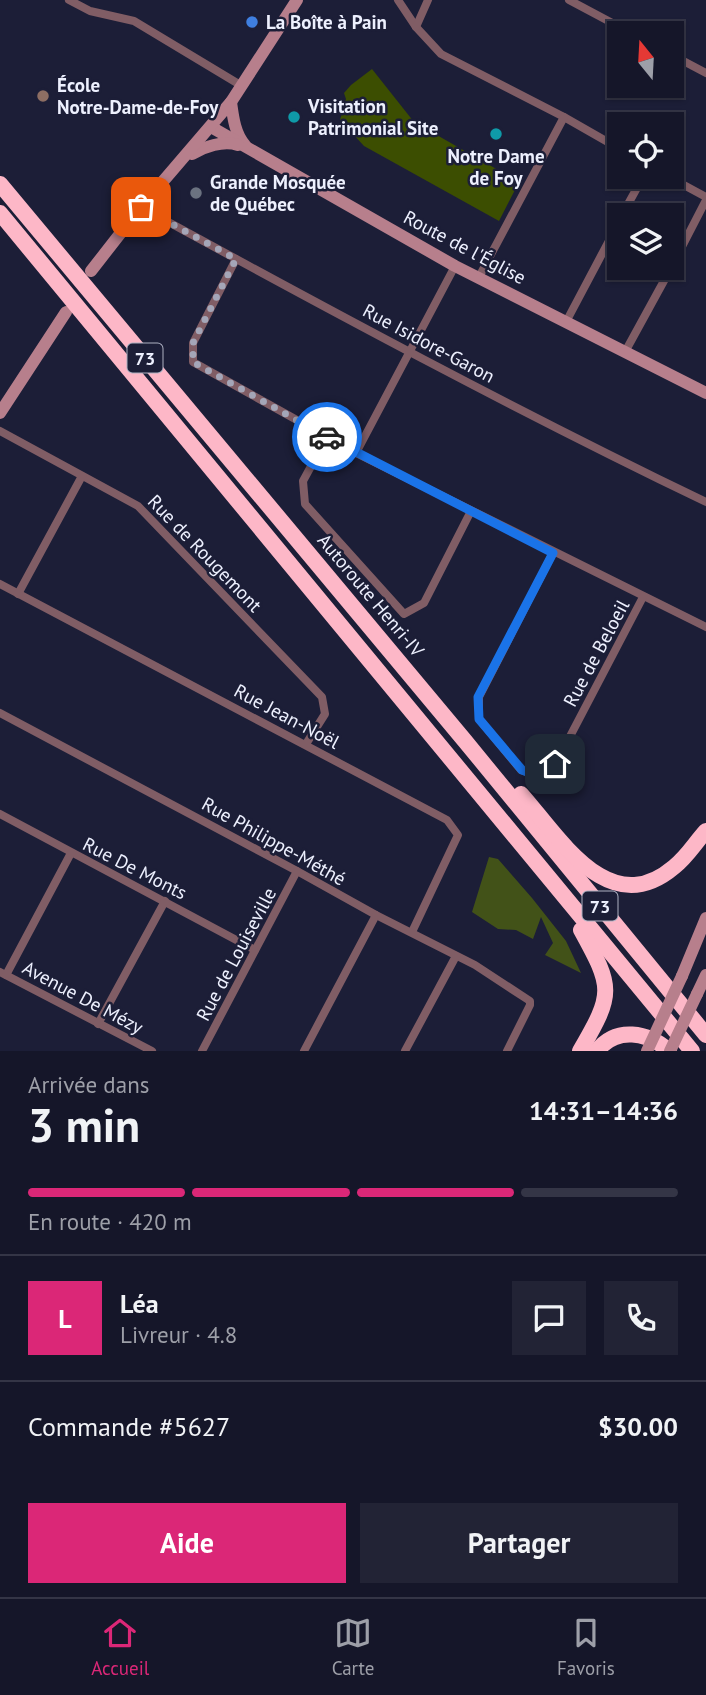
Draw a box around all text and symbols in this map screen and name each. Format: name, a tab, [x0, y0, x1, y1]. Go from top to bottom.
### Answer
place label: La Boîte à Pain	[266, 10, 387, 34]
marker: La Boîte à Pain	[244, 14, 260, 30]
north arrow	[607, 21, 684, 98]
map controls	[607, 21, 684, 280]
place label: École Notre-Dame-de-Foy	[57, 73, 219, 119]
marker: École Notre-Dame-de-Foy	[35, 88, 51, 104]
place label: Visitation Patrimonial Site	[307, 94, 438, 140]
marker: Visitation Patrimonial Site	[286, 109, 302, 125]
button: locate	[607, 112, 684, 189]
marker: Notre Dame de Foy	[488, 126, 504, 142]
place label: Notre Dame de Foy	[447, 144, 545, 190]
place label: Grande Mosquée de Québec	[210, 170, 346, 216]
pin	[111, 177, 171, 237]
marker: Grande Mosquée de Québec	[188, 185, 204, 201]
icon: bag	[122, 188, 160, 226]
button: layers	[607, 203, 684, 280]
street label: Route de l'Église	[400, 205, 530, 289]
street label: Rue Isidore-Garon	[359, 298, 499, 388]
road number: 73	[128, 344, 162, 372]
courier	[292, 402, 362, 472]
icon: car	[308, 418, 346, 456]
street label: Rue de Rougemont	[143, 489, 268, 617]
street label: Autoroute Henri-IV	[313, 529, 430, 662]
street label: Rue de Beloeil	[558, 595, 634, 711]
street label: Rue Jean-Noël	[230, 678, 344, 754]
pin	[525, 734, 585, 794]
icon: home	[536, 745, 574, 783]
street label: Rue Philippe-Méthé	[198, 791, 350, 891]
street label: Rue De Monts	[79, 832, 191, 904]
street label: Rue de Louiseville	[191, 883, 281, 1025]
road number: 73	[582, 891, 618, 920]
street label: Avenue De Mézy	[19, 955, 148, 1039]
text: Arrivée dans	[28, 1070, 149, 1099]
text: 14:31–14:36	[529, 1094, 678, 1127]
text: 3 min	[28, 1095, 140, 1155]
text: En route · 420 m	[28, 1207, 192, 1236]
button: chat	[512, 1281, 586, 1355]
button: phone	[604, 1281, 678, 1355]
text: Léa	[120, 1287, 159, 1320]
text: L	[58, 1302, 72, 1335]
text: Livreur · 4.8	[120, 1320, 237, 1349]
text: Commande #5627	[28, 1410, 230, 1443]
text: $30.00	[598, 1410, 678, 1443]
button: Aide	[28, 1503, 346, 1583]
button: Partager	[360, 1503, 678, 1583]
tab: Accueil	[91, 1614, 149, 1680]
tab: Carte	[332, 1614, 375, 1680]
tab: Favoris	[557, 1614, 615, 1680]

